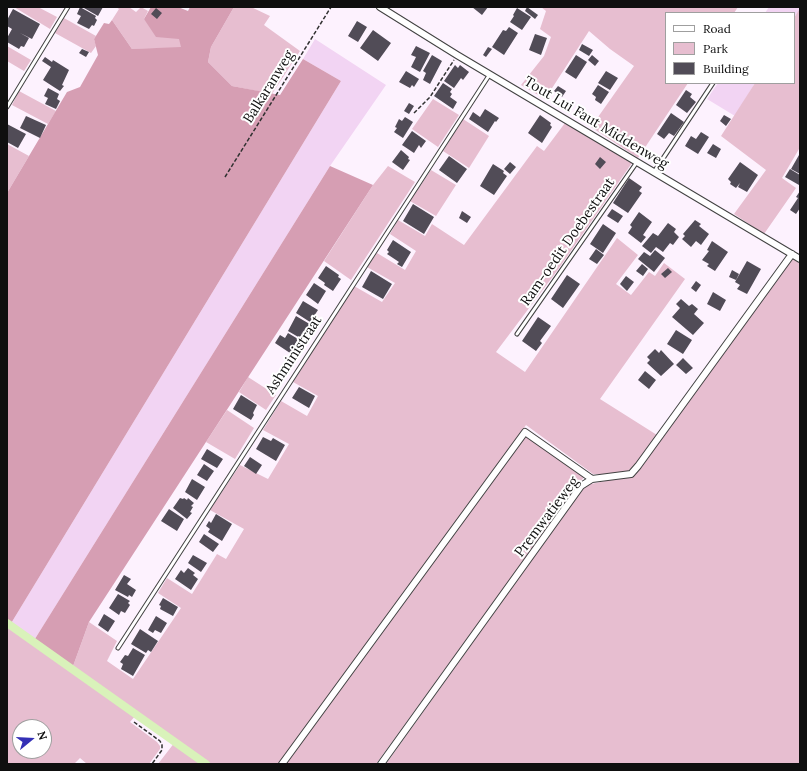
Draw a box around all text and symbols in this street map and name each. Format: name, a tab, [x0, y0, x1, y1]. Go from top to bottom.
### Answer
legend	[665, 12, 795, 84]
text: Road	[703, 21, 731, 36]
text: Park	[703, 41, 728, 56]
street label: Balkaranweg	[240, 48, 298, 126]
text: Building	[703, 61, 749, 76]
street label: Tout Lui Faut Middenweg	[521, 73, 671, 173]
street label: Ram-oedit Doebestraat	[517, 175, 619, 309]
street label: Ashministraat	[262, 313, 326, 397]
street label: Premwatieweg	[511, 474, 583, 560]
north arrow	[12, 719, 52, 759]
text: N	[34, 729, 50, 742]

